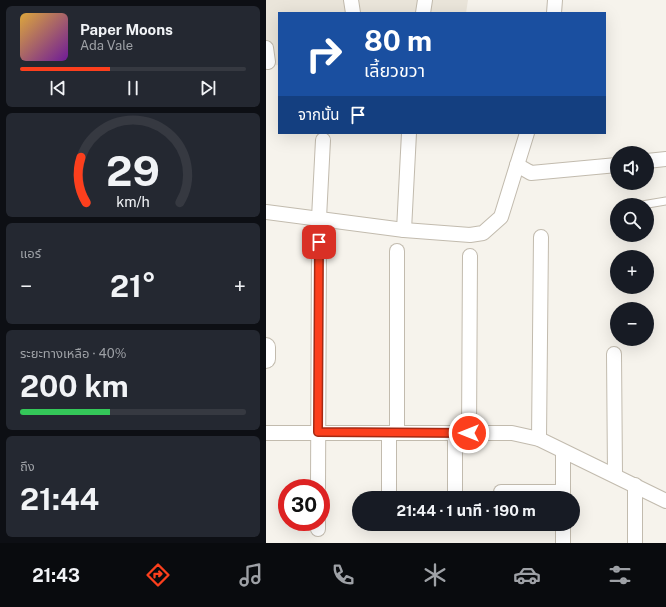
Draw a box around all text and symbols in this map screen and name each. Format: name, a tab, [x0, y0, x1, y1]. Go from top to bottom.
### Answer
text: Paper Moons	[80, 21, 173, 38]
text: 80 m	[364, 24, 432, 57]
icon: right	[298, 28, 350, 80]
text: Ada Vale	[80, 38, 133, 53]
text: เลี้ยวขวา	[364, 60, 425, 81]
icon: previous	[47, 77, 69, 99]
icon: pause	[122, 77, 144, 99]
icon: next	[197, 77, 219, 99]
icon: arrive	[347, 104, 369, 126]
text: จากนั้น	[298, 106, 339, 123]
text: 29	[106, 146, 160, 195]
map controls	[610, 146, 654, 346]
button: sound	[610, 146, 654, 190]
text: km/h	[116, 192, 150, 209]
button: search	[610, 198, 654, 242]
pin	[302, 225, 336, 259]
icon: arrive	[308, 231, 330, 253]
text: แอร์	[20, 246, 41, 261]
button: +	[610, 250, 654, 294]
text: 21°	[110, 268, 156, 304]
text: −	[20, 273, 32, 299]
text: +	[234, 273, 246, 299]
button: −	[610, 302, 654, 346]
text: ระยะทางเหลือ · 40%	[20, 346, 126, 361]
text: 200 km	[20, 368, 129, 404]
position arrow	[448, 412, 490, 454]
text: ถึง	[20, 459, 35, 474]
speed limit sign: 30	[278, 479, 330, 531]
text: 21:44	[20, 481, 99, 517]
text: 21:44 · 1 นาที · 190 m	[396, 502, 536, 519]
icon: directions	[144, 561, 172, 589]
icon: music	[237, 561, 265, 589]
icon: phone	[329, 561, 357, 589]
icon: climate	[421, 561, 449, 589]
icon: car	[513, 561, 541, 589]
icon: filters	[606, 561, 634, 589]
text: 21:43	[32, 565, 80, 586]

